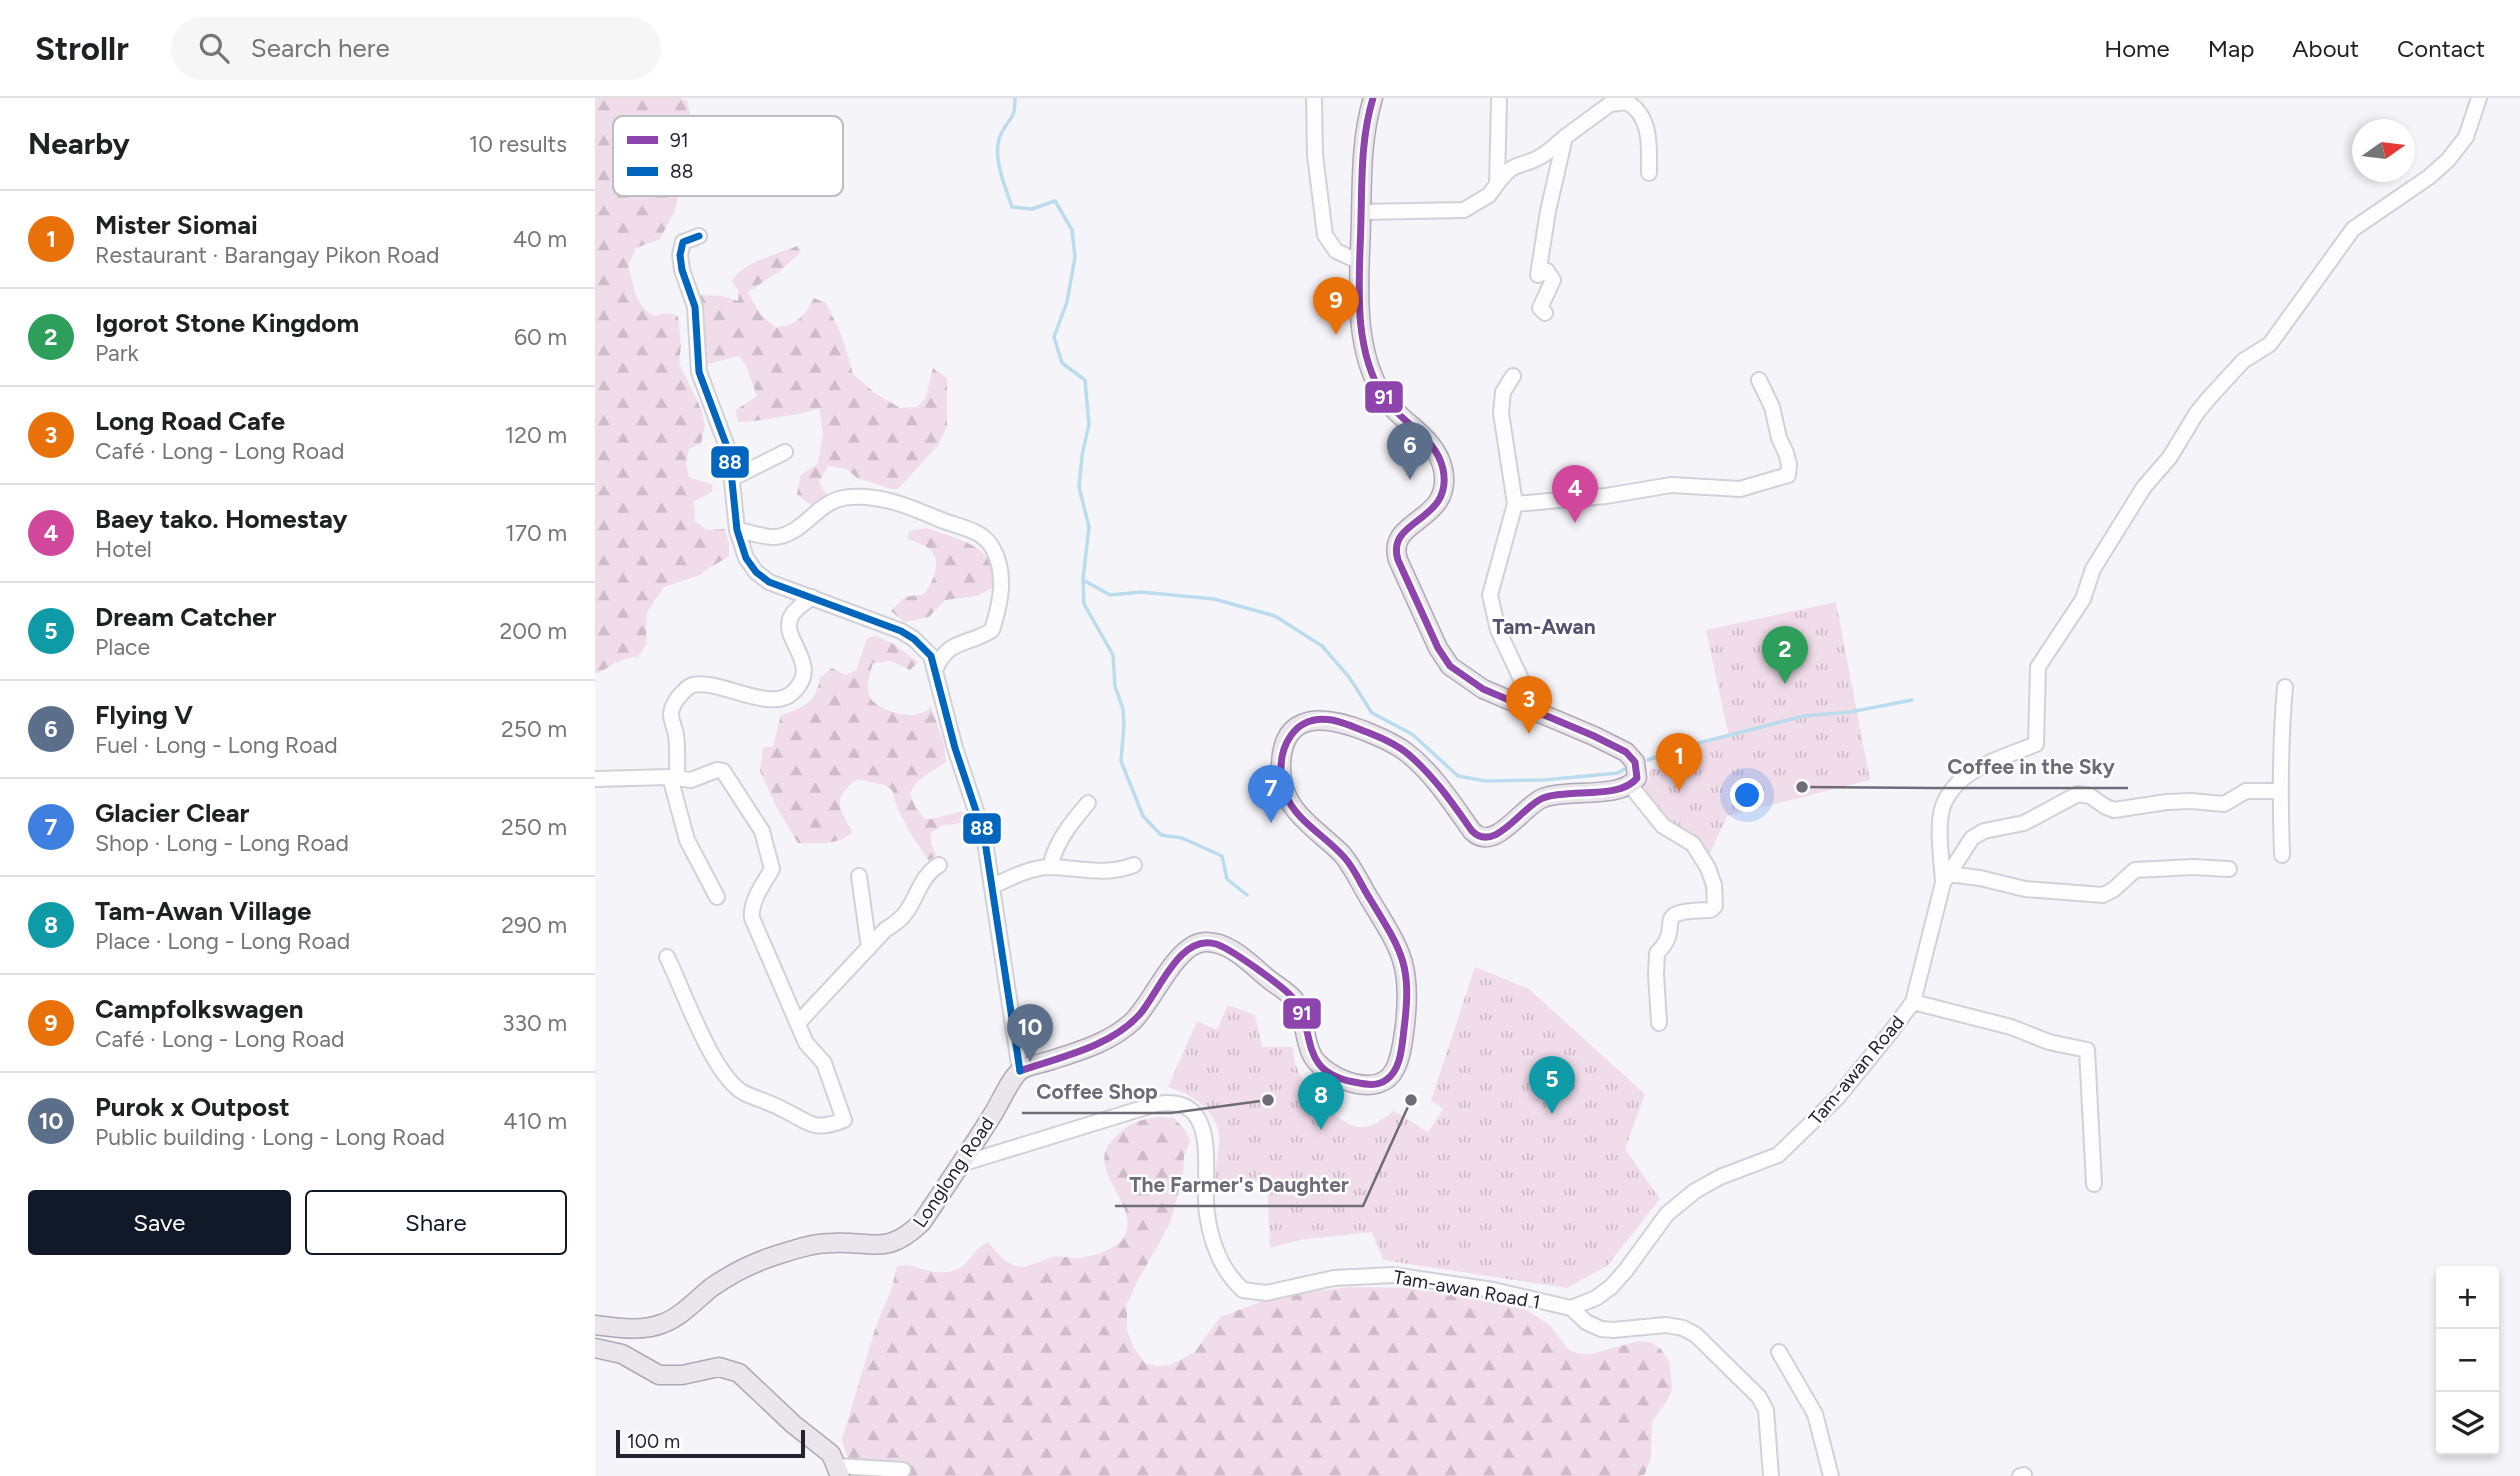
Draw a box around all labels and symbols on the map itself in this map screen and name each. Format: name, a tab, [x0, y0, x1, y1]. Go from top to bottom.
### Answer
legend	[613, 116, 843, 196]
north arrow	[2352, 119, 2415, 182]
text: 91	[670, 129, 689, 152]
text: 88	[670, 160, 693, 183]
pin: 9	[1313, 277, 1359, 335]
line badge: 91	[1364, 380, 1404, 414]
text: 91	[1374, 386, 1394, 409]
pin: 6	[1387, 422, 1433, 480]
line badge: 88	[710, 445, 750, 479]
text: 88	[718, 451, 742, 474]
pin: 4	[1552, 465, 1598, 523]
district label: Tam-Awan	[1492, 614, 1596, 639]
pin: 2	[1762, 626, 1808, 684]
pin: 3	[1506, 676, 1552, 734]
pin: 1	[1656, 733, 1702, 791]
callout: Coffee in the Sky	[1933, 746, 2128, 788]
text: Coffee in the Sky	[1947, 754, 2116, 779]
pin: 7	[1248, 765, 1294, 823]
your location	[1730, 778, 1764, 812]
line badge: 88	[962, 812, 1002, 845]
text: 88	[970, 817, 994, 840]
line badge: 91	[1282, 997, 1322, 1030]
text: 91	[1292, 1002, 1312, 1025]
pin: 10	[1007, 1004, 1053, 1062]
street label: Tam-awan Road	[1804, 1011, 1909, 1130]
pin: 5	[1529, 1056, 1575, 1114]
callout: Coffee Shop	[1022, 1071, 1171, 1113]
pin: 8	[1298, 1072, 1344, 1130]
text: Coffee Shop	[1036, 1079, 1158, 1104]
street label: Longlong Road	[908, 1113, 999, 1232]
callout: The Farmer's Daughter	[1115, 1164, 1363, 1206]
text: The Farmer's Daughter	[1129, 1172, 1349, 1197]
street label: Tam-awan Road 1	[1392, 1265, 1542, 1314]
scale bar	[616, 1427, 805, 1459]

